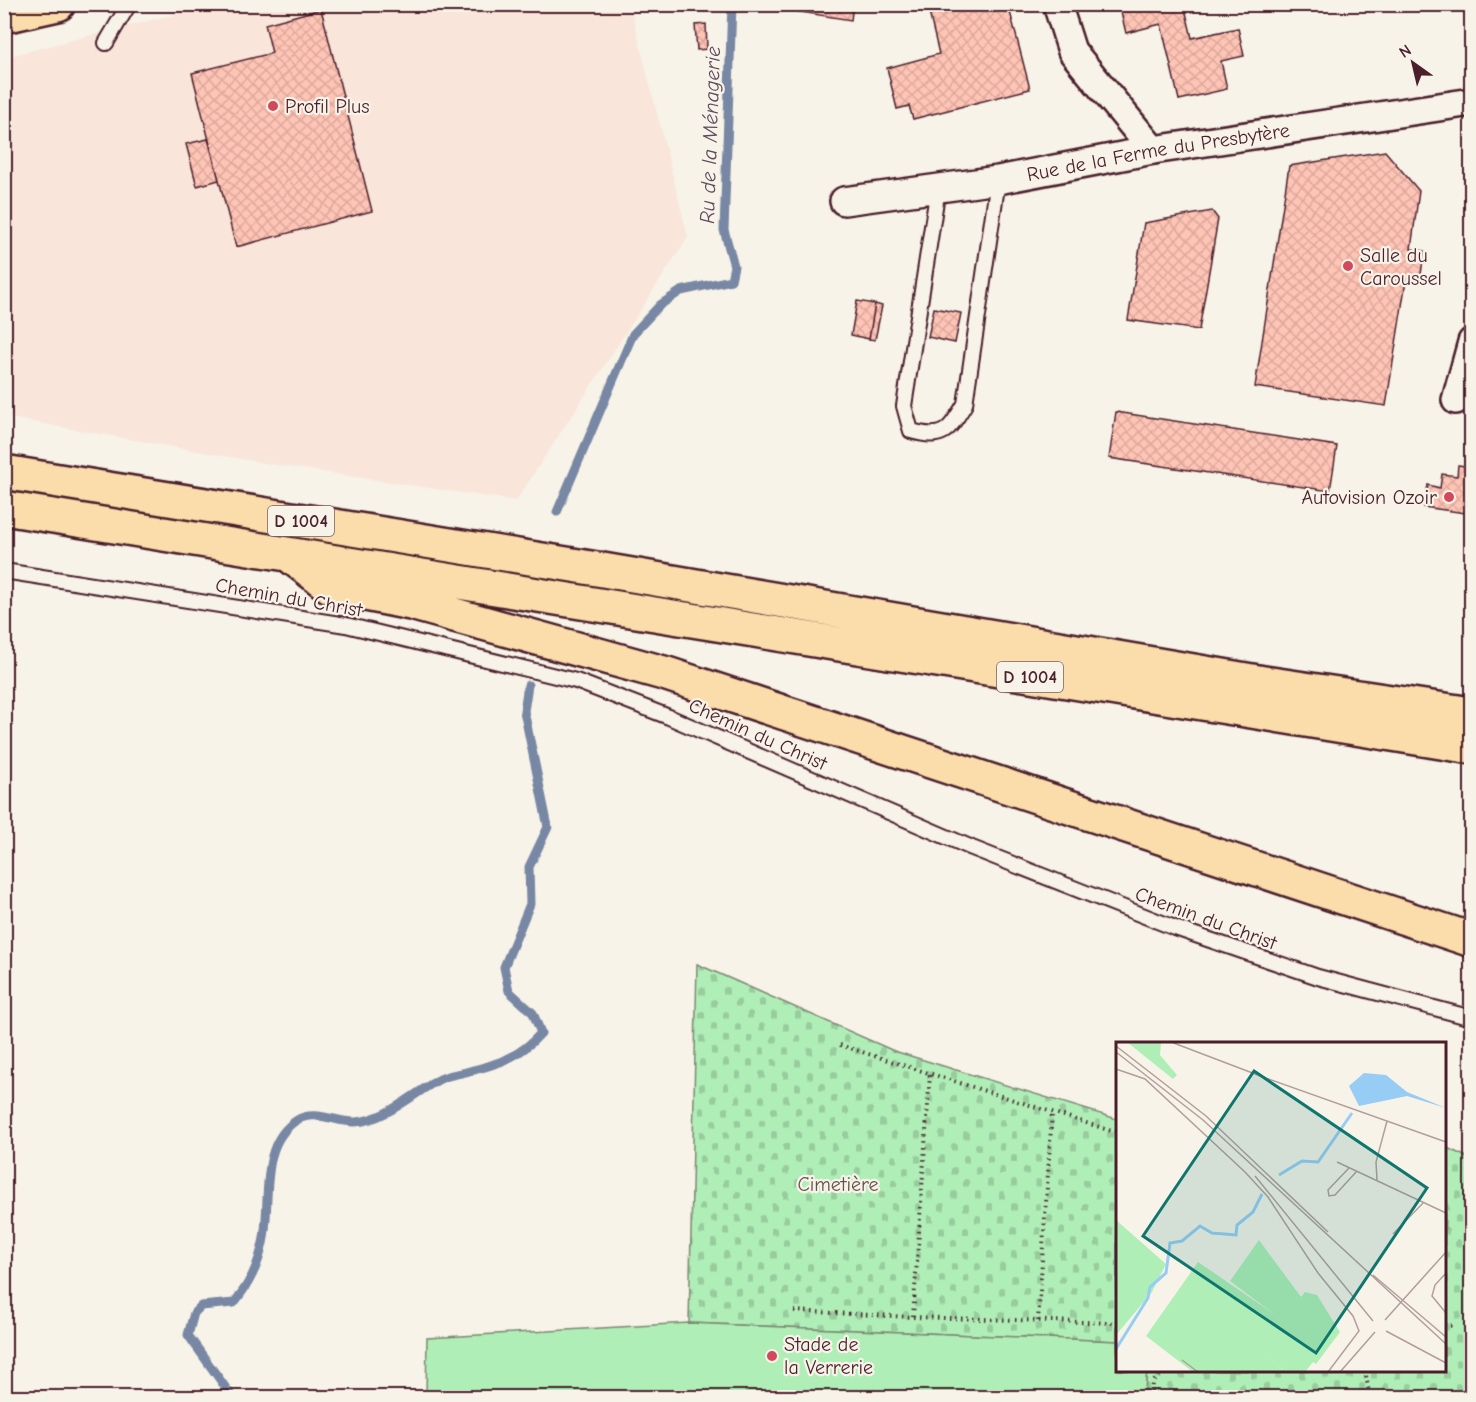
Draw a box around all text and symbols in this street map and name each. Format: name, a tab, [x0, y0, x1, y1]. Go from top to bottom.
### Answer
north arrow	[1383, 33, 1443, 93]
text: N	[1396, 41, 1415, 62]
water label: Ru de la Ménagerie	[695, 45, 725, 224]
place label: Profil Plus	[285, 95, 370, 118]
marker: Profil Plus	[266, 99, 280, 113]
street label: Rue de la Ferme du Presbytère	[1025, 119, 1291, 186]
place label: Salle du Caroussel	[1360, 244, 1442, 290]
marker: Salle du Caroussel	[1341, 259, 1355, 273]
place label: Autovision Ozoir	[1301, 486, 1437, 509]
marker: Autovision Ozoir	[1442, 490, 1456, 504]
road number: D 1004	[268, 506, 334, 536]
street label: Chemin du Christ	[214, 573, 365, 622]
road number: D 1004	[997, 662, 1063, 692]
street label: Chemin du Christ	[685, 694, 832, 776]
street label: Chemin du Christ	[1132, 882, 1281, 955]
inset map	[1116, 1042, 1446, 1372]
park label: Cimetière	[797, 1173, 879, 1196]
place label: Stade de la Verrerie	[784, 1333, 873, 1379]
marker: Stade de la Verrerie	[765, 1349, 779, 1363]

